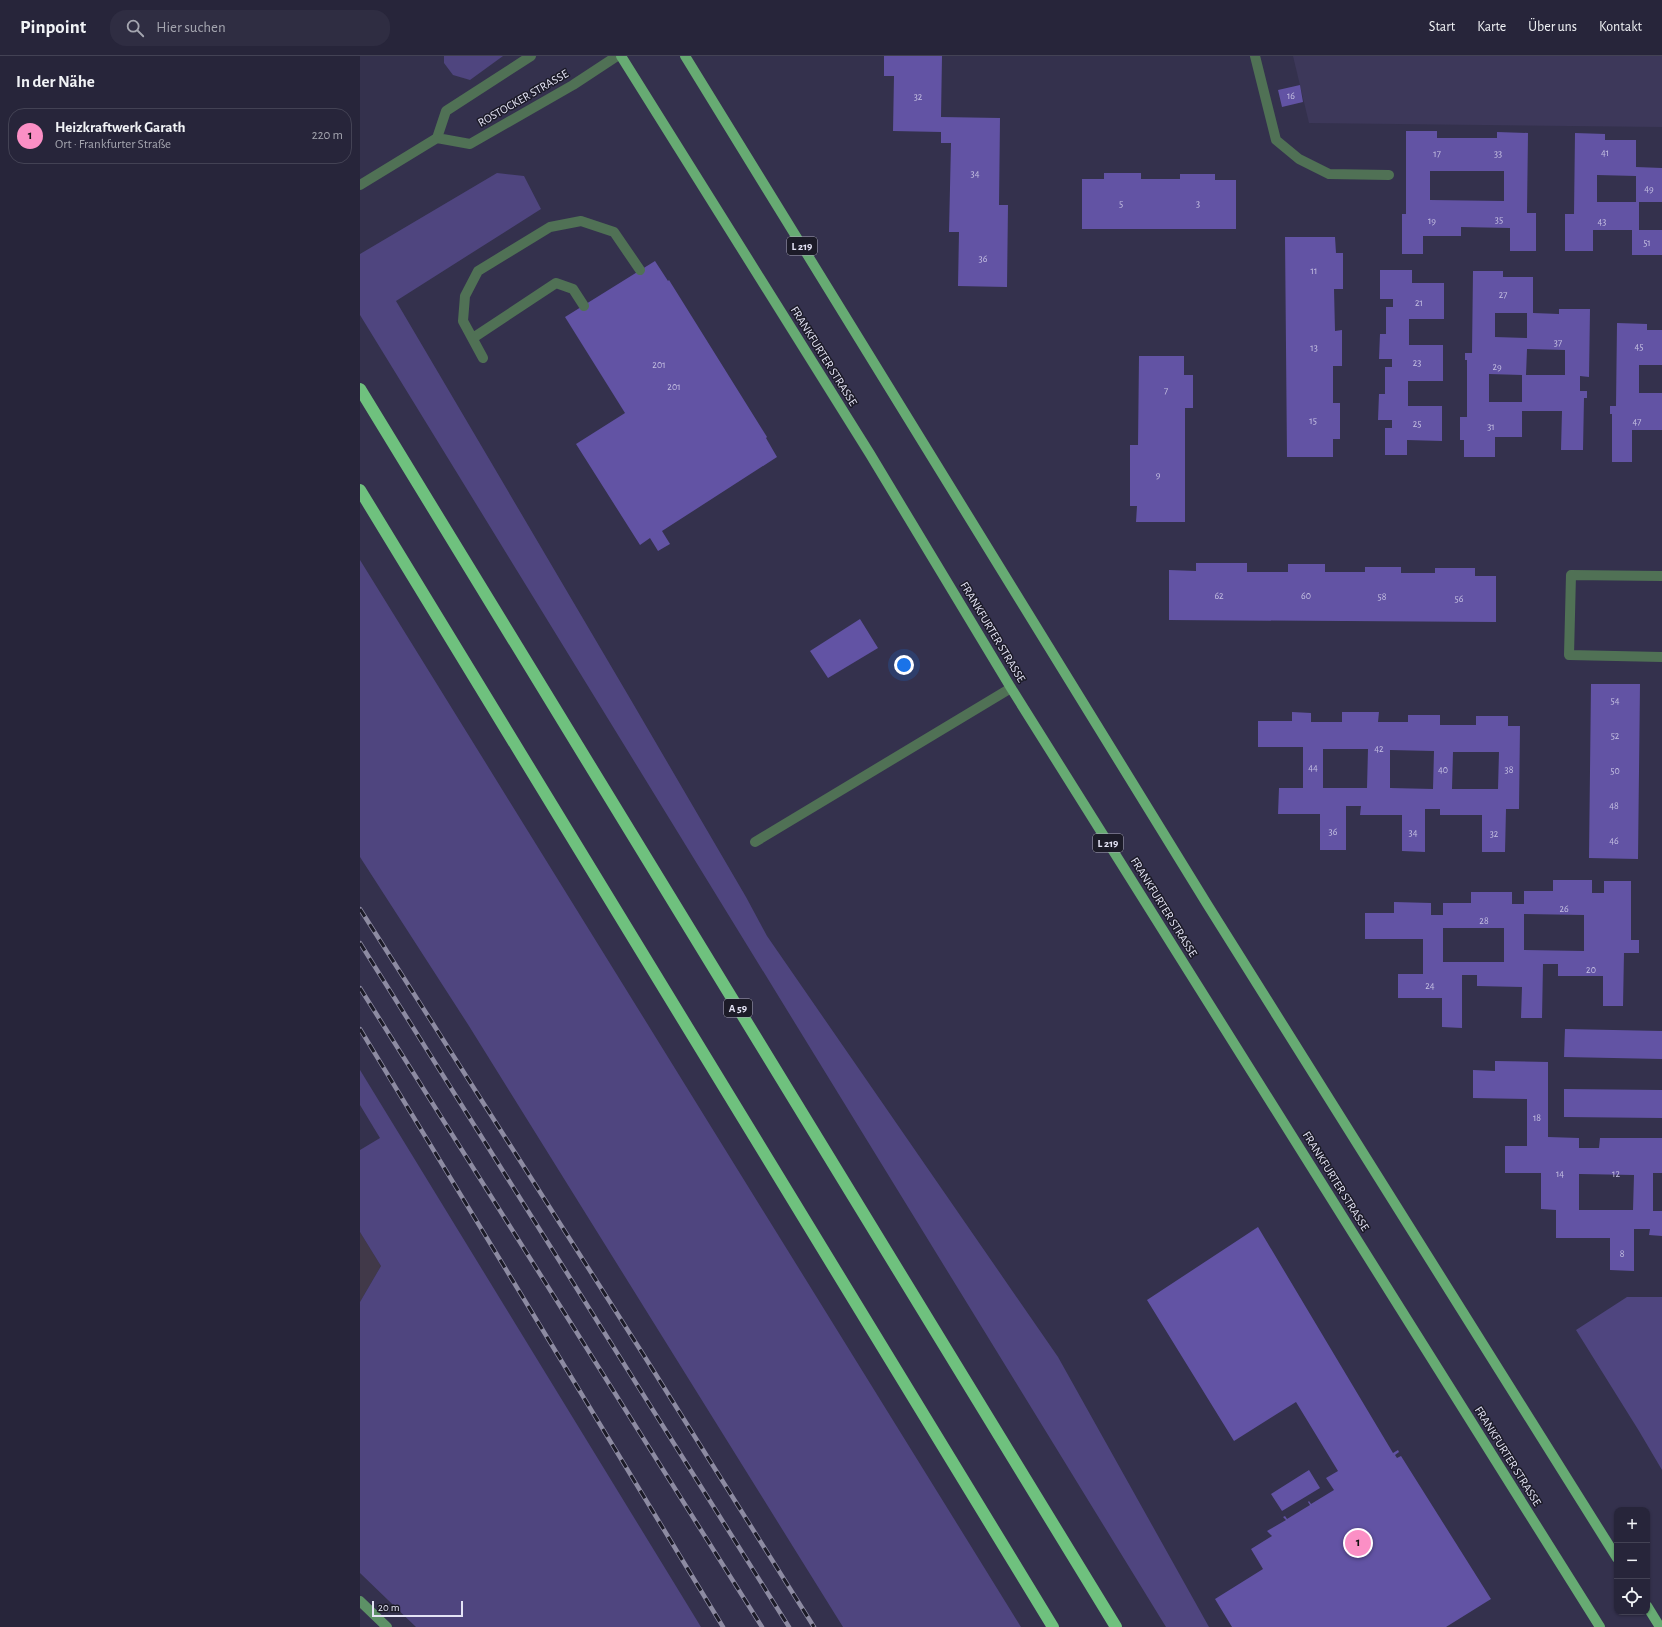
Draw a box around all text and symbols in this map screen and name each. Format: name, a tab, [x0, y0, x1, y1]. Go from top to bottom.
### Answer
search box	[110, 10, 390, 46]
icon: search	[124, 17, 146, 39]
text: Pinpoint	[20, 18, 86, 37]
text: Hier suchen	[156, 20, 226, 35]
text: Start	[1429, 20, 1455, 34]
text: Karte	[1477, 20, 1506, 34]
text: Über uns	[1528, 20, 1577, 34]
text: Kontakt	[1599, 20, 1642, 34]
street label: ROSTOCKER STRASSE	[476, 67, 570, 129]
text: In der Nähe	[16, 73, 95, 90]
house number: 16	[1287, 91, 1295, 101]
house number: 32	[914, 92, 923, 102]
text: Heizkraftwerk Garath	[55, 120, 186, 135]
text: 1	[28, 129, 32, 142]
text: 220 m	[312, 129, 343, 142]
text: Ort · Frankfurter Straße	[55, 138, 171, 151]
house number: 41	[1601, 148, 1609, 158]
house number: 17	[1433, 149, 1441, 159]
house number: 33	[1494, 149, 1502, 159]
house number: 34	[971, 169, 980, 179]
house number: 49	[1644, 184, 1654, 194]
house number: 5	[1119, 199, 1123, 209]
house number: 3	[1196, 199, 1200, 209]
house number: 35	[1495, 215, 1503, 225]
house number: 19	[1428, 216, 1436, 226]
house number: 43	[1598, 217, 1606, 227]
road number: L 219	[787, 237, 817, 255]
house number: 51	[1643, 238, 1651, 248]
house number: 36	[979, 254, 988, 264]
house number: 11	[1311, 266, 1317, 276]
house number: 27	[1499, 290, 1507, 300]
house number: 21	[1415, 298, 1423, 308]
street label: FRANKFURTER STRASSE	[788, 304, 860, 408]
house number: 37	[1554, 338, 1562, 348]
house number: 45	[1635, 342, 1644, 352]
house number: 13	[1310, 343, 1318, 353]
house number: 23	[1413, 358, 1421, 368]
house number: 201	[652, 360, 666, 370]
house number: 29	[1492, 362, 1502, 372]
house number: 201	[667, 382, 681, 392]
house number: 7	[1164, 386, 1168, 396]
house number: 15	[1309, 416, 1317, 426]
house number: 47	[1633, 417, 1641, 427]
house number: 25	[1413, 419, 1421, 429]
house number: 31	[1487, 422, 1495, 432]
house number: 9	[1156, 470, 1161, 480]
street label: FRANKFURTER STRASSE	[958, 580, 1028, 685]
house number: 62	[1214, 591, 1224, 601]
house number: 60	[1301, 591, 1311, 601]
house number: 58	[1378, 592, 1387, 602]
house number: 56	[1455, 594, 1464, 604]
your location	[894, 655, 914, 675]
house number: 54	[1611, 696, 1620, 706]
house number: 52	[1611, 731, 1620, 741]
house number: 42	[1374, 744, 1384, 754]
house number: 44	[1308, 763, 1318, 773]
house number: 40	[1438, 765, 1448, 775]
house number: 38	[1505, 765, 1514, 775]
house number: 50	[1610, 766, 1620, 776]
house number: 48	[1609, 801, 1619, 811]
house number: 36	[1329, 827, 1338, 837]
house number: 34	[1409, 828, 1418, 838]
house number: 32	[1490, 829, 1499, 839]
road number: L 219	[1093, 834, 1123, 852]
house number: 46	[1609, 836, 1619, 846]
street label: FRANKFURTER STRASSE	[1128, 855, 1200, 959]
house number: 26	[1559, 904, 1569, 914]
house number: 28	[1479, 916, 1489, 926]
house number: 20	[1586, 965, 1596, 975]
house number: 24	[1425, 981, 1435, 991]
road number: A 59	[724, 999, 752, 1017]
house number: 18	[1533, 1113, 1541, 1123]
street label: FRANKFURTER STRASSE	[1300, 1129, 1372, 1233]
house number: 14	[1556, 1169, 1564, 1179]
house number: 12	[1612, 1169, 1620, 1179]
house number: 8	[1620, 1249, 1625, 1259]
street label: FRANKFURTER STRASSE	[1472, 1404, 1544, 1508]
map controls	[1614, 1507, 1650, 1615]
button: +	[1614, 1507, 1650, 1543]
pin: 1	[1345, 1528, 1371, 1558]
button: −	[1614, 1543, 1650, 1579]
button: locate	[1614, 1579, 1650, 1615]
scale bar	[372, 1599, 463, 1618]
text: 20 m	[378, 1602, 399, 1613]

